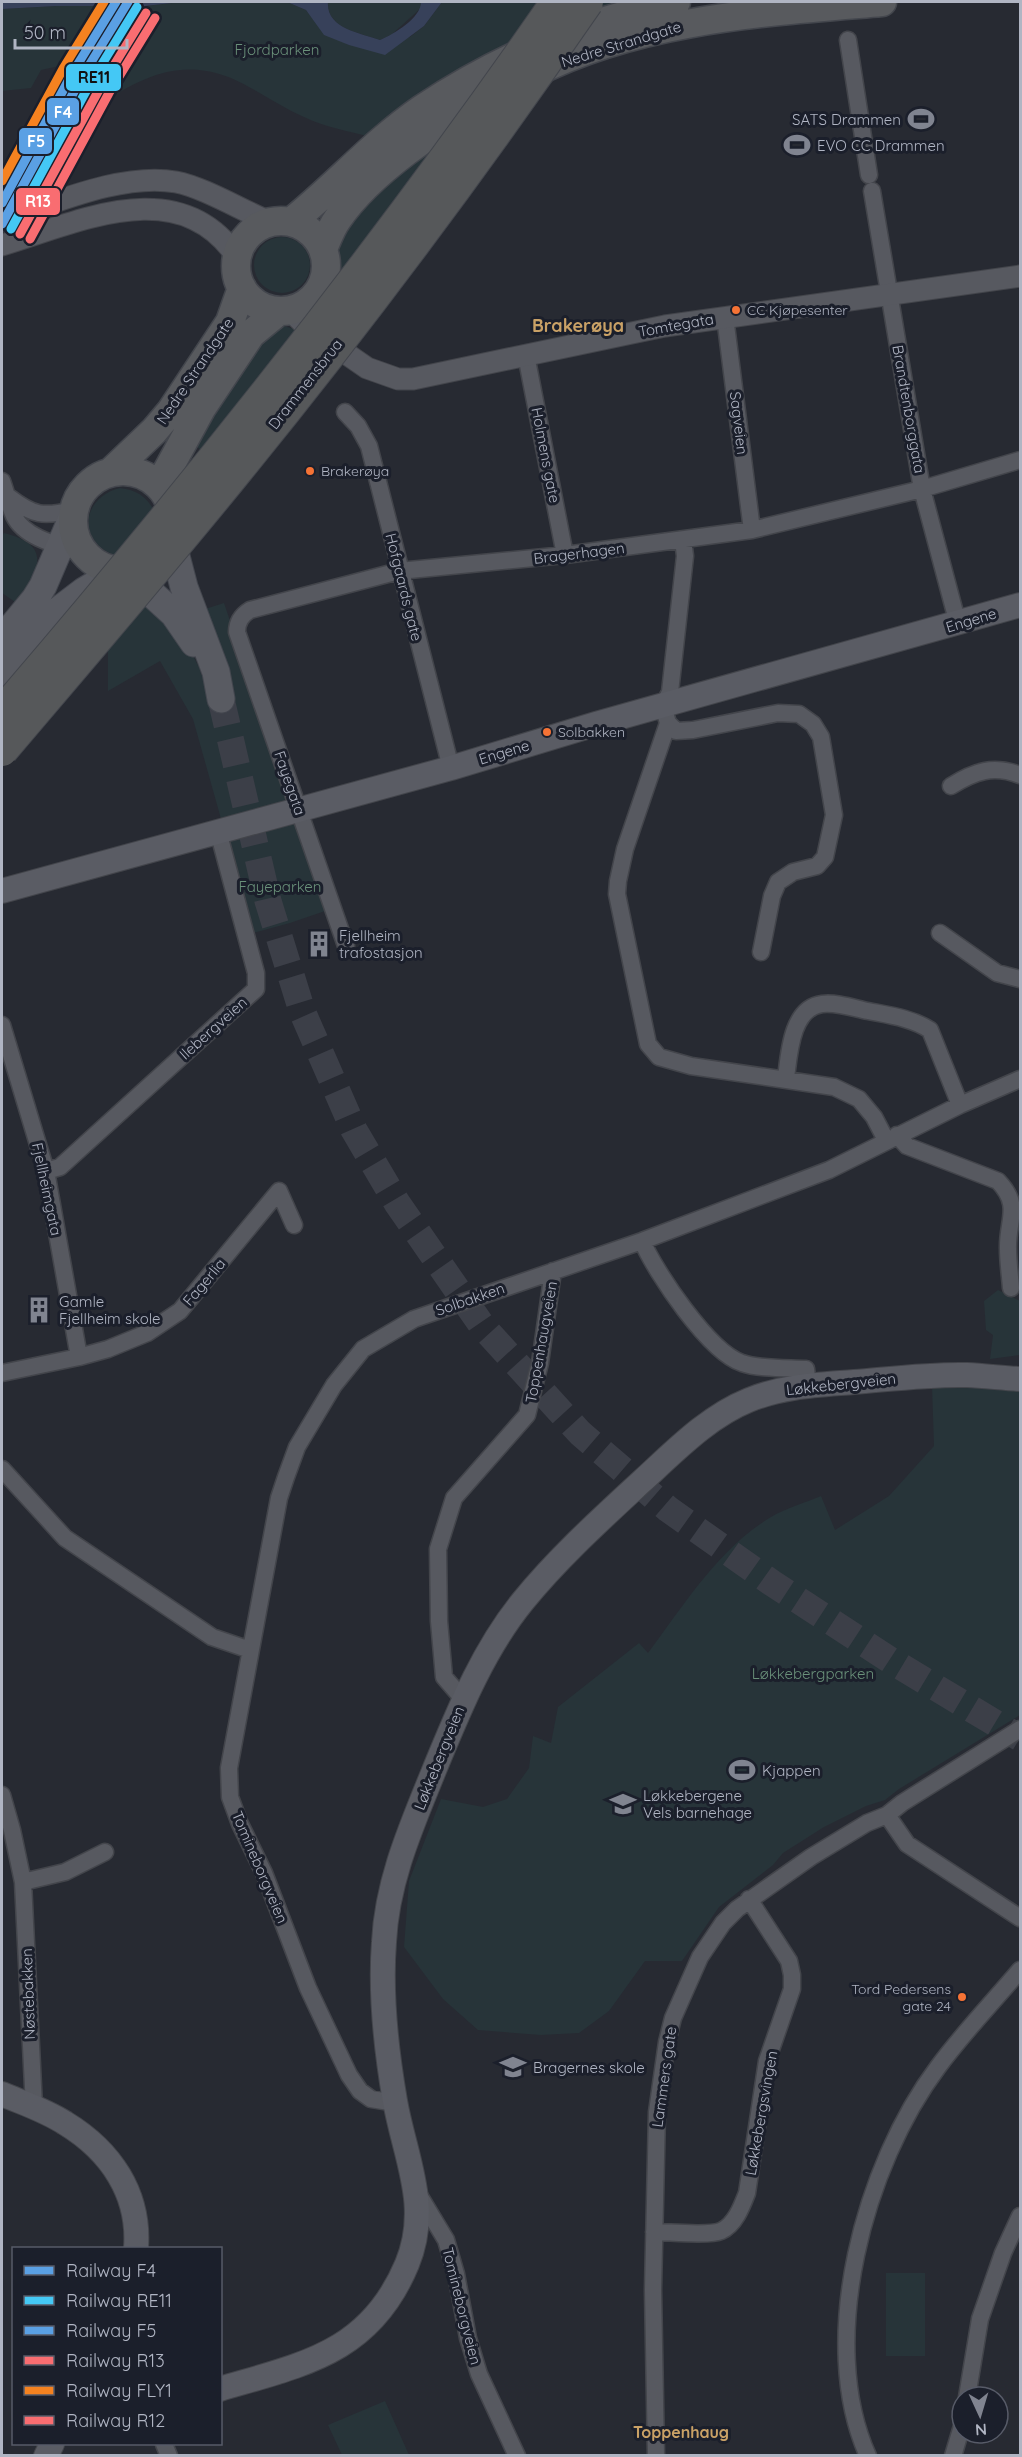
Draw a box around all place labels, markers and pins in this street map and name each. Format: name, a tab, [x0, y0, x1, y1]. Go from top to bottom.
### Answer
sports icon: SATS Drammen	[906, 104, 936, 134]
place label: SATS Drammen	[792, 110, 901, 129]
sports icon: EVO CC Drammen	[782, 130, 812, 160]
place label: EVO CC Drammen	[817, 136, 945, 155]
place label: CC Kjøpesenter	[747, 301, 848, 319]
marker: CC Kjøpesenter	[730, 304, 742, 316]
place label: Brakerøya	[321, 462, 389, 480]
marker: Brakerøya	[304, 465, 316, 477]
place label: Solbakken	[558, 723, 625, 741]
marker: Solbakken	[541, 726, 553, 738]
place label: Fjellheim trafostasjon	[339, 926, 423, 962]
building icon: Fjellheim trafostasjon	[304, 929, 334, 959]
place label: Gamle Fjellheim skole	[59, 1292, 160, 1328]
building icon: Gamle Fjellheim skole	[24, 1295, 54, 1325]
sports icon: Kjappen	[727, 1755, 757, 1785]
place label: Kjappen	[762, 1761, 821, 1780]
place label: Løkkebergene Vels barnehage	[643, 1786, 752, 1822]
school or university icon: Løkkebergene Vels barnehage	[608, 1789, 638, 1819]
place label: Tord Pedersens gate 24	[851, 1980, 951, 2015]
marker: Tord Pedersens gate 24	[956, 1991, 968, 2003]
school or university icon: Bragernes skole	[498, 2052, 528, 2082]
place label: Bragernes skole	[533, 2058, 645, 2077]

